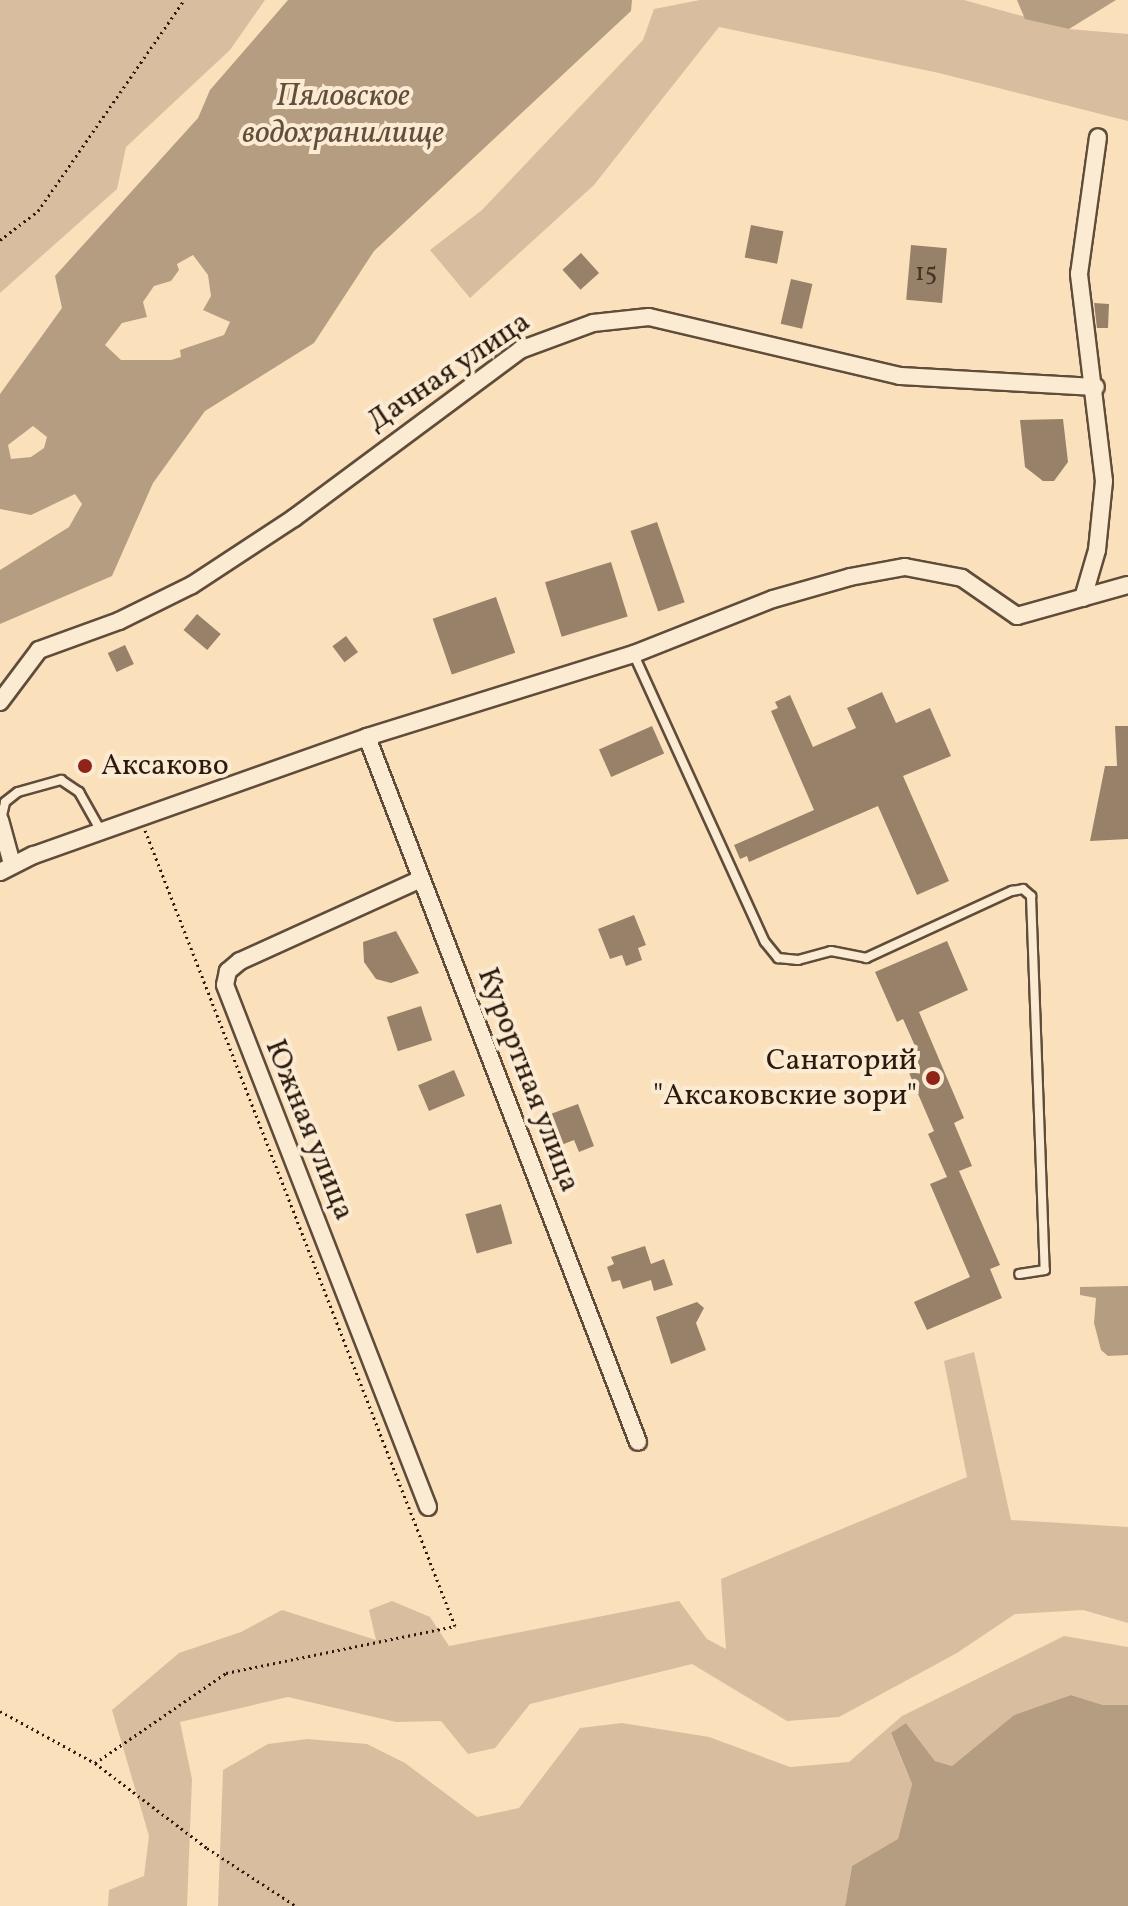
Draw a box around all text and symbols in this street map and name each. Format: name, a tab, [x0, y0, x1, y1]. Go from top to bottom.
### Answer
water label: Пяловское водохранилище	[242, 79, 444, 154]
house number: 15	[915, 258, 937, 290]
street label: Дачная улица	[360, 304, 538, 440]
place label: Аксаково	[101, 748, 229, 784]
marker: Аксаково	[76, 757, 94, 775]
street label: Курортная улица	[469, 962, 587, 1198]
street label: Южная улица	[256, 1034, 362, 1226]
place label: Санаторий "Аксаковские зори"	[653, 1043, 917, 1114]
marker: Санаторий "Аксаковские зори"	[924, 1069, 942, 1087]

